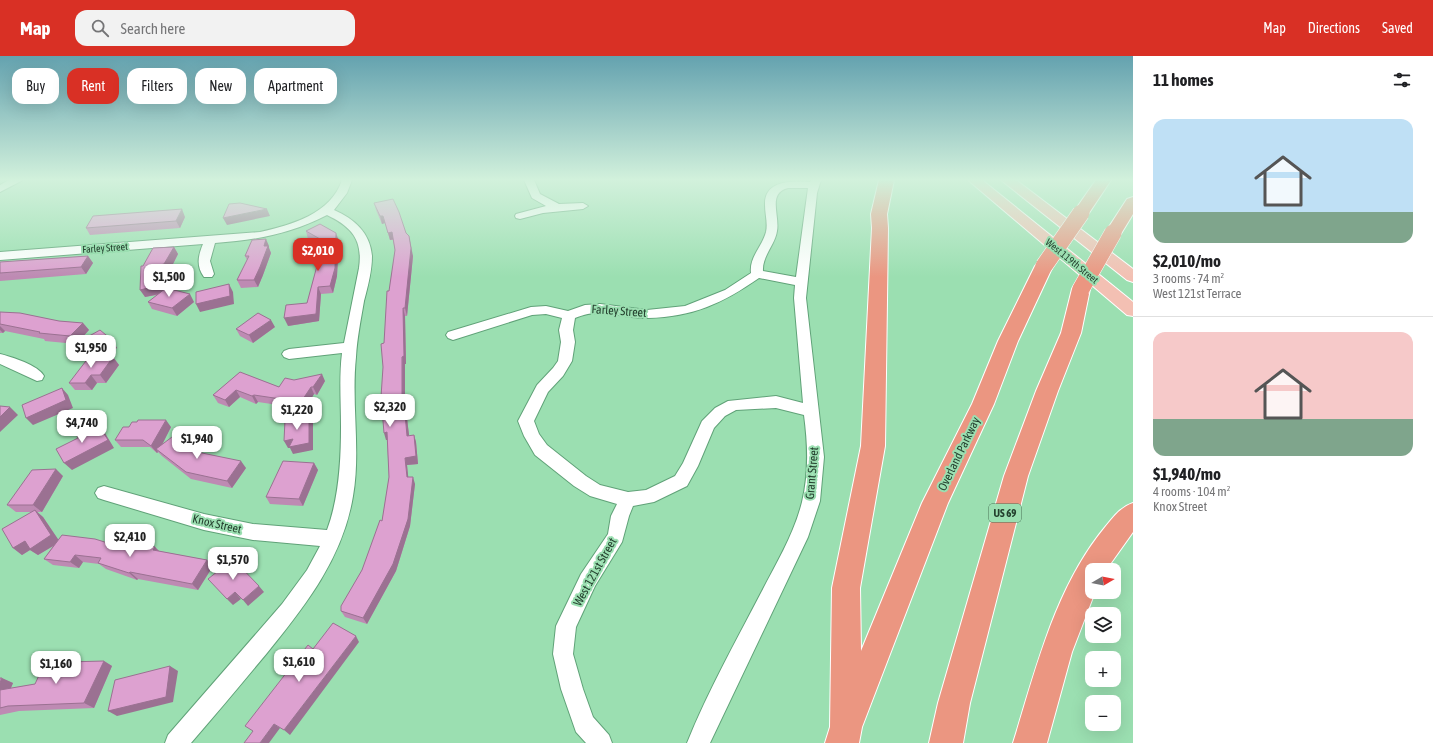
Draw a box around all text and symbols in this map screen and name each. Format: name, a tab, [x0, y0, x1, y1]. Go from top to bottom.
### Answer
search box	[75, 10, 355, 46]
text: Map	[20, 17, 51, 39]
icon: search	[89, 17, 111, 39]
text: Search here	[121, 20, 185, 37]
text: Map	[1263, 20, 1286, 36]
text: Directions	[1308, 20, 1360, 36]
text: Saved	[1382, 20, 1413, 36]
chip: Buy	[12, 68, 59, 104]
chip: Rent	[67, 68, 119, 104]
chip: Filters	[127, 68, 187, 104]
chip: New	[195, 68, 246, 104]
chip: Apartment	[254, 68, 337, 104]
icon: filters	[1391, 69, 1413, 91]
text: 11 homes	[1153, 70, 1214, 90]
icon: home	[1247, 145, 1319, 217]
street label: West 119th Street	[1044, 236, 1101, 286]
pin: $2,010	[285, 238, 351, 272]
street label: Farley Street	[82, 241, 128, 255]
text: $2,010	[302, 243, 334, 258]
text: $2,010/mo	[1153, 251, 1221, 271]
pin: $1,500	[136, 264, 202, 298]
text: $1,500	[153, 269, 185, 284]
text: 3 rooms · 74 m²	[1153, 271, 1224, 286]
text: West 121st Terrace	[1153, 286, 1242, 301]
street label: Farley Street	[591, 302, 647, 320]
pin: $1,950	[58, 335, 124, 369]
text: $1,950	[75, 340, 107, 355]
icon: home	[1247, 358, 1319, 430]
pin: $2,320	[357, 394, 423, 428]
pin: $1,220	[264, 397, 330, 431]
text: $2,320	[374, 399, 406, 414]
text: $1,220	[281, 402, 313, 417]
pin: $4,740	[49, 410, 115, 444]
text: $4,740	[66, 415, 98, 430]
street label: Overland Parkway	[935, 415, 983, 493]
pin: $1,940	[164, 426, 230, 460]
text: $1,940	[181, 431, 213, 446]
street label: Grant Street	[803, 446, 821, 500]
text: $1,940/mo	[1153, 464, 1221, 484]
text: 4 rooms · 104 m²	[1153, 484, 1230, 499]
text: Knox Street	[1153, 499, 1207, 514]
road number: US 69	[989, 504, 1021, 522]
street label: Knox Street	[191, 512, 243, 537]
pin: $2,410	[97, 524, 163, 558]
text: $2,410	[114, 529, 146, 544]
street label: West 121st Street	[571, 535, 620, 609]
pin: $1,570	[200, 547, 266, 581]
text: $1,570	[217, 552, 249, 567]
north arrow	[1085, 563, 1121, 599]
map controls	[1085, 563, 1121, 731]
button: layers	[1085, 607, 1121, 643]
pin: $1,610	[266, 649, 332, 683]
pin: $1,160	[23, 651, 89, 685]
button: +	[1085, 651, 1121, 687]
text: $1,610	[283, 654, 315, 669]
text: $1,160	[40, 656, 72, 671]
button: −	[1085, 695, 1121, 731]

